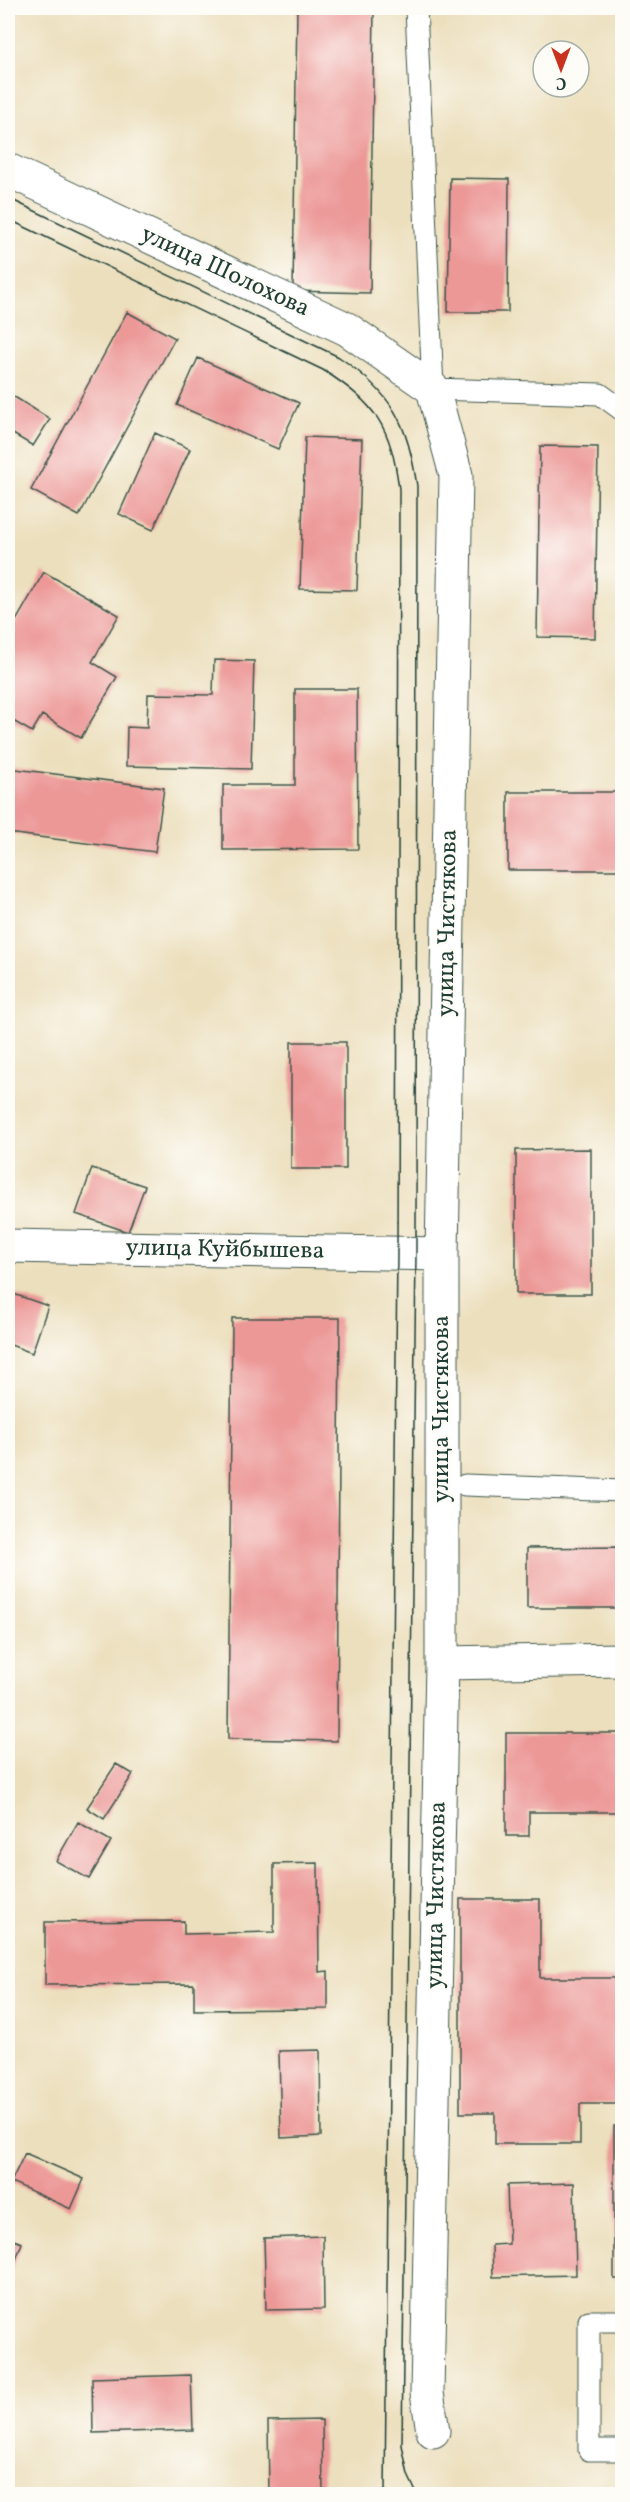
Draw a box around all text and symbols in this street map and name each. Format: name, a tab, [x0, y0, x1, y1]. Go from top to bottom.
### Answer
north arrow	[531, 39, 591, 99]
text: С	[556, 71, 566, 93]
street label: улица Шолохова	[135, 218, 315, 326]
street label: улица Чистякова	[429, 829, 467, 1017]
street label: улица Куйбышева	[125, 1231, 325, 1269]
street label: улица Чистякова	[425, 1315, 459, 1503]
street label: улица Чистякова	[418, 1801, 456, 1989]

